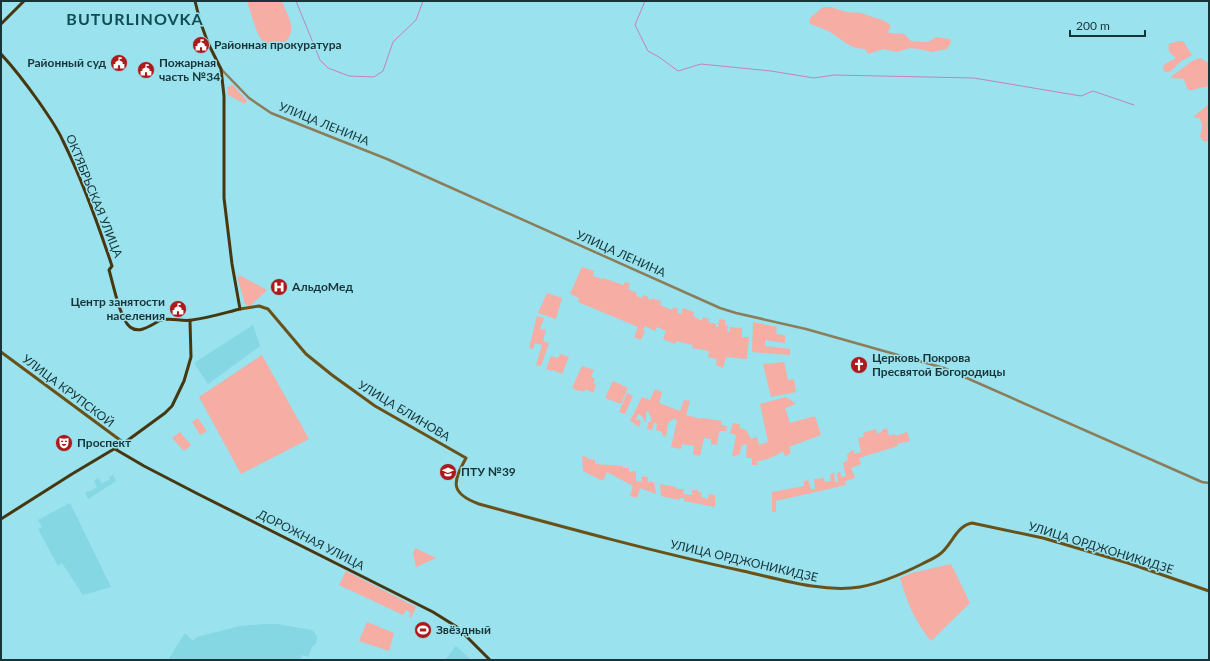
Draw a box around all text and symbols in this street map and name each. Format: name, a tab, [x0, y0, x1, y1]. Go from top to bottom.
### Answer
district label: BUTURLINOVKA	[66, 9, 204, 28]
scale bar	[1070, 12, 1145, 38]
text: 200 m	[1076, 18, 1110, 33]
public building icon: Районная прокуратура	[191, 35, 211, 55]
place label: Районная прокуратура	[214, 37, 342, 52]
public building icon: Районный суд	[109, 53, 129, 73]
place label: Районный суд	[27, 55, 106, 70]
place label: Пожарная часть №34	[159, 55, 220, 84]
public building icon: Пожарная часть №34	[136, 60, 156, 80]
street label: УЛИЦА ЛЕНИНА	[277, 99, 373, 149]
street label: ОКТЯБРЬСКАЯ УЛИЦА	[63, 132, 126, 260]
street label: УЛИЦА ЛЕНИНА	[574, 227, 669, 280]
hospital icon: АльдоМед	[269, 277, 289, 297]
place label: АльдоМед	[291, 279, 353, 294]
place label: Центр занятости населения	[70, 294, 165, 323]
public building icon: Центр занятости населения	[168, 299, 188, 319]
place label: Церковь Покрова Пресвятой Богородицы	[872, 350, 1005, 379]
street label: УЛИЦА КРУПСКОЙ	[19, 351, 117, 430]
church icon: Церковь Покрова Пресвятой Богородицы	[849, 355, 869, 375]
street label: УЛИЦА БЛИНОВА	[355, 377, 454, 445]
theatre icon: Проспект	[54, 433, 74, 453]
place label: Проспект	[77, 435, 132, 450]
school or university icon: ПТУ №39	[438, 462, 458, 482]
place label: ПТУ №39	[461, 464, 516, 479]
street label: ДОРОЖНАЯ УЛИЦА	[255, 506, 368, 573]
street label: УЛИЦА ОРДЖОНИКИДЗЕ	[1027, 518, 1176, 577]
street label: УЛИЦА ОРДЖОНИКИДЗЕ	[669, 536, 819, 585]
sports icon: Звёздный	[413, 620, 433, 640]
place label: Звёздный	[436, 622, 491, 637]

